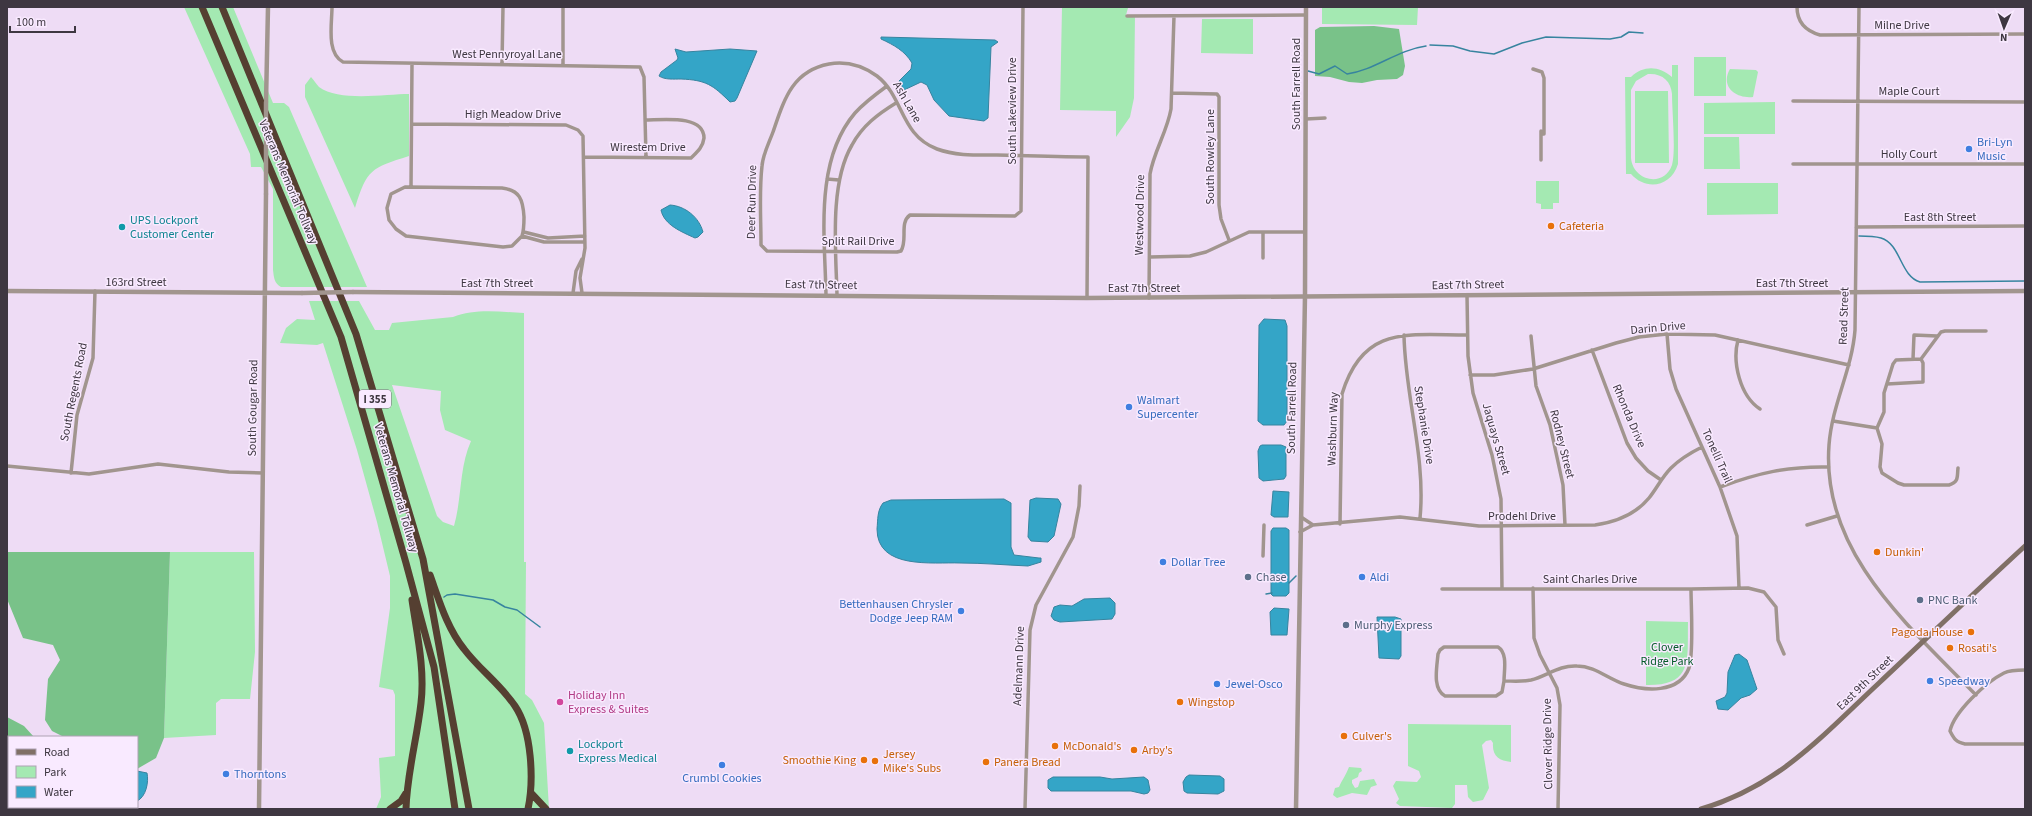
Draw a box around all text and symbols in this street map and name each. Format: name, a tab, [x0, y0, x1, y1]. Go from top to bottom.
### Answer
scale bar	[10, 8, 75, 34]
north arrow	[1984, 8, 2024, 48]
text: 100 m	[16, 14, 46, 31]
street label: Milne Drive	[1874, 17, 1930, 34]
text: N	[2000, 30, 2008, 45]
street label: South Farrell Road	[1288, 38, 1305, 130]
street label: West Pennyroyal Lane	[452, 46, 562, 63]
street label: South Lakeview Drive	[1004, 57, 1021, 165]
street label: Ash Lane	[888, 78, 926, 126]
street label: Maple Court	[1879, 83, 1939, 100]
street label: High Meadow Drive	[465, 106, 561, 123]
street label: South Rowley Lane	[1202, 109, 1219, 205]
street label: Veterans Memorial Tollway	[254, 117, 322, 247]
place label: Bri-Lyn Music	[1977, 134, 2012, 165]
street label: Wirestem Drive	[610, 139, 686, 156]
marker: Bri-Lyn Music	[1964, 144, 1974, 154]
street label: Holly Court	[1881, 146, 1937, 163]
street label: Deer Run Drive	[743, 165, 761, 239]
street label: Westwood Drive	[1131, 174, 1149, 256]
street label: East 8th Street	[1904, 209, 1976, 226]
place label: UPS Lockport Customer Center	[130, 212, 215, 243]
place label: Cafeteria	[1559, 218, 1604, 235]
marker: Cafeteria	[1546, 221, 1556, 231]
marker: UPS Lockport Customer Center	[117, 222, 127, 232]
street label: Split Rail Drive	[822, 233, 894, 250]
street label: 163rd Street	[105, 274, 167, 291]
street label: East 7th Street	[461, 275, 533, 292]
street label: East 7th Street	[1756, 275, 1828, 292]
street label: East 7th Street	[785, 276, 857, 294]
street label: East 7th Street	[1432, 276, 1504, 294]
street label: East 7th Street	[1108, 280, 1180, 297]
street label: Read Street	[1834, 287, 1854, 345]
street label: Darin Drive	[1630, 317, 1686, 339]
street label: South Regents Road	[56, 341, 92, 443]
street label: South Gougar Road	[244, 359, 262, 457]
street label: South Farrell Road	[1283, 362, 1301, 454]
street label: Rhonda Drive	[1608, 382, 1650, 450]
street label: Stephanie Drive	[1409, 385, 1439, 465]
road number: I 355	[359, 390, 391, 408]
street label: Washburn Way	[1323, 391, 1343, 466]
place label: Walmart Supercenter	[1137, 392, 1199, 423]
street label: Jaquays Street	[1478, 401, 1514, 477]
marker: Walmart Supercenter	[1124, 402, 1134, 412]
street label: Rodney Street	[1545, 408, 1579, 480]
street label: Veterans Memorial Tollway	[369, 421, 423, 555]
street label: Tonelli Trail	[1697, 426, 1737, 486]
street label: Prodehl Drive	[1488, 508, 1556, 525]
place label: Dunkin'	[1885, 544, 1924, 561]
marker: Dunkin'	[1872, 547, 1882, 557]
place label: Dollar Tree	[1171, 554, 1225, 571]
marker: Dollar Tree	[1158, 557, 1168, 567]
place label: Chase	[1256, 569, 1286, 586]
place label: Aldi	[1370, 569, 1389, 586]
street label: Saint Charles Drive	[1543, 571, 1637, 588]
marker: Chase	[1243, 572, 1253, 582]
marker: Aldi	[1357, 572, 1367, 582]
place label: PNC Bank	[1928, 592, 1977, 609]
marker: PNC Bank	[1915, 595, 1925, 605]
place label: Bettenhausen Chrysler Dodge Jeep RAM	[839, 596, 954, 627]
marker: Bettenhausen Chrysler Dodge Jeep RAM	[956, 606, 966, 616]
place label: Murphy Express	[1354, 617, 1433, 634]
marker: Murphy Express	[1341, 620, 1351, 630]
place label: Pagoda House	[1891, 624, 1963, 641]
street label: Adelmann Drive	[1009, 626, 1029, 706]
marker: Pagoda House	[1966, 627, 1976, 637]
park label: Clover Ridge Park	[1640, 639, 1694, 670]
place label: Rosati's	[1958, 640, 1997, 657]
marker: Rosati's	[1945, 643, 1955, 653]
street label: East 9th Street	[1833, 652, 1897, 714]
place label: Speedway	[1938, 673, 1990, 690]
place label: Jewel-Osco	[1225, 676, 1283, 693]
marker: Speedway	[1925, 676, 1935, 686]
marker: Jewel-Osco	[1212, 679, 1222, 689]
place label: Holiday Inn Express & Suites	[568, 687, 649, 718]
place label: Wingstop	[1188, 694, 1235, 711]
marker: Holiday Inn Express & Suites	[555, 697, 565, 707]
marker: Wingstop	[1175, 697, 1185, 707]
street label: Clover Ridge Drive	[1539, 698, 1557, 790]
place label: Culver's	[1352, 728, 1392, 745]
marker: Culver's	[1339, 731, 1349, 741]
legend	[8, 736, 138, 808]
place label: Lockport Express Medical	[578, 736, 657, 767]
place label: McDonald's	[1063, 738, 1121, 755]
marker: McDonald's	[1050, 741, 1060, 751]
place label: Arby's	[1142, 742, 1173, 759]
text: Road	[44, 744, 70, 761]
marker: Arby's	[1129, 745, 1139, 755]
marker: Lockport Express Medical	[565, 746, 575, 756]
place label: Jersey Mike's Subs	[883, 746, 941, 777]
place label: Smoothie King	[782, 752, 856, 769]
place label: Panera Bread	[994, 754, 1061, 771]
marker: Smoothie King	[859, 755, 869, 765]
marker: Jersey Mike's Subs	[870, 756, 880, 766]
marker: Panera Bread	[981, 757, 991, 767]
marker: Crumbl Cookies	[717, 760, 727, 770]
text: Park	[44, 764, 66, 781]
place label: Thorntons	[234, 766, 286, 783]
marker: Thorntons	[221, 769, 231, 779]
place label: Crumbl Cookies	[682, 770, 762, 787]
text: Water	[44, 784, 74, 801]

